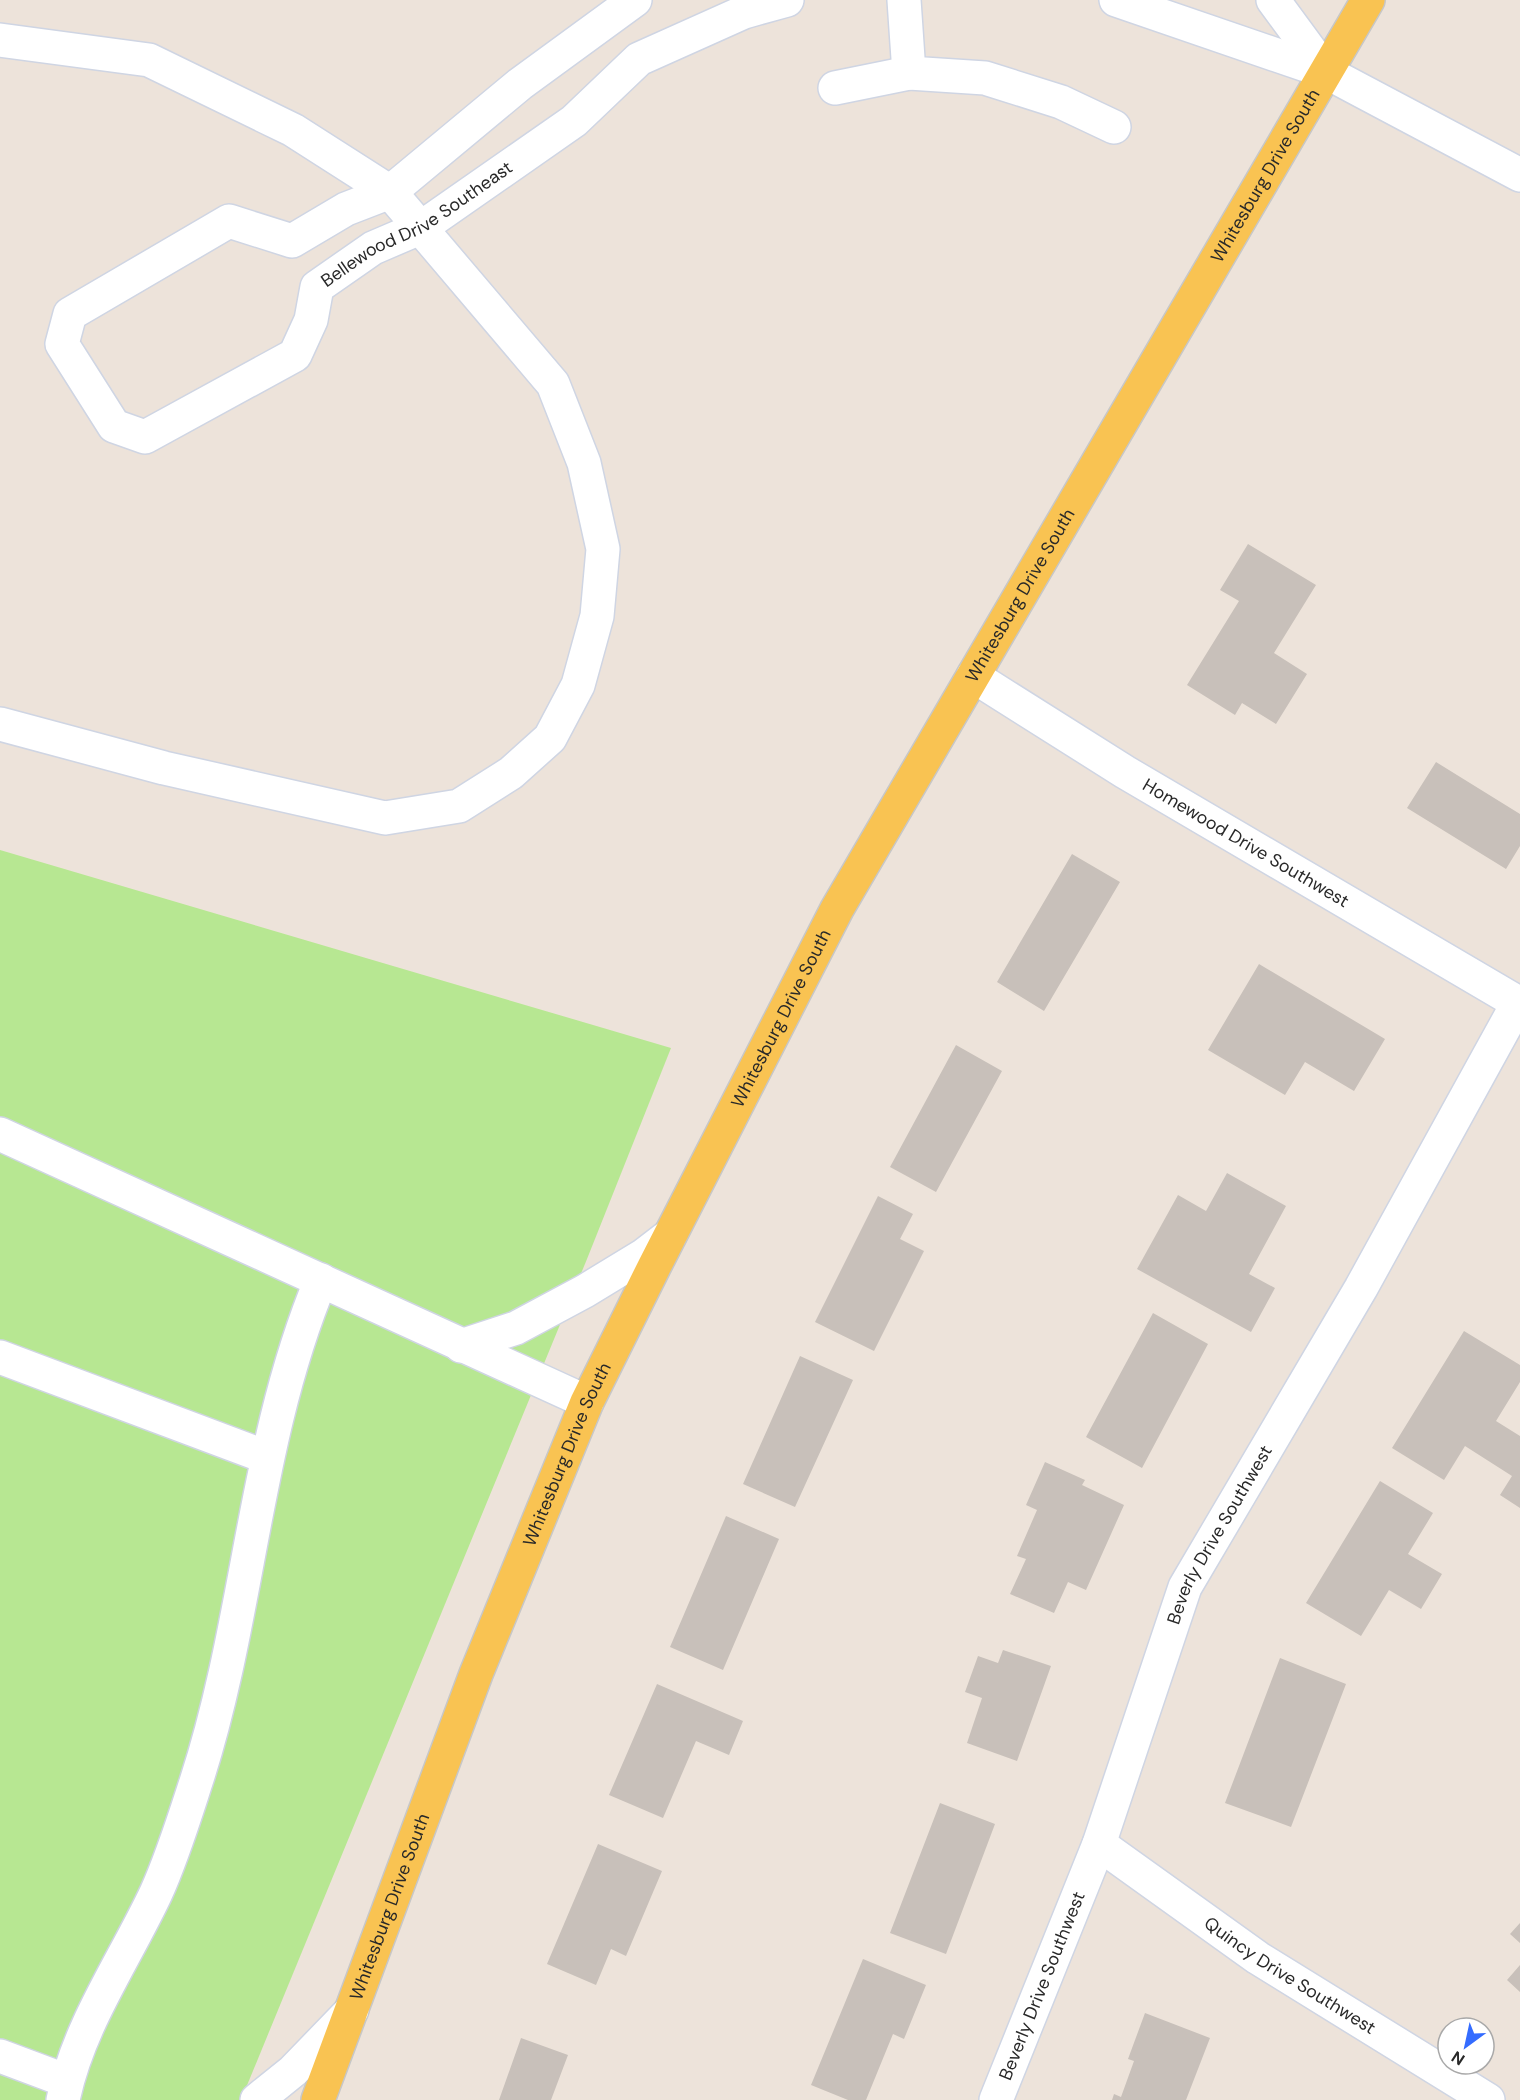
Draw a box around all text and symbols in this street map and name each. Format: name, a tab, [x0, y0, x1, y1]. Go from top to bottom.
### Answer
street label: Whitesburg Drive South	[1205, 85, 1325, 267]
street label: Bellewood Drive Southeast	[316, 156, 517, 293]
street label: Whitesburg Drive South	[960, 504, 1080, 687]
street label: Homewood Drive Southwest	[1138, 773, 1353, 913]
street label: Whitesburg Drive South	[725, 925, 837, 1112]
street label: Whitesburg Drive South	[517, 1358, 617, 1550]
street label: Beverly Drive Southwest	[1161, 1441, 1278, 1627]
street label: Whitesburg Drive South	[344, 1810, 435, 2004]
street label: Beverly Drive Southwest	[993, 1888, 1091, 2084]
street label: Quincy Drive Southwest	[1199, 1911, 1380, 2040]
north arrow	[1436, 2016, 1496, 2076]
text: N	[1447, 2046, 1469, 2070]

